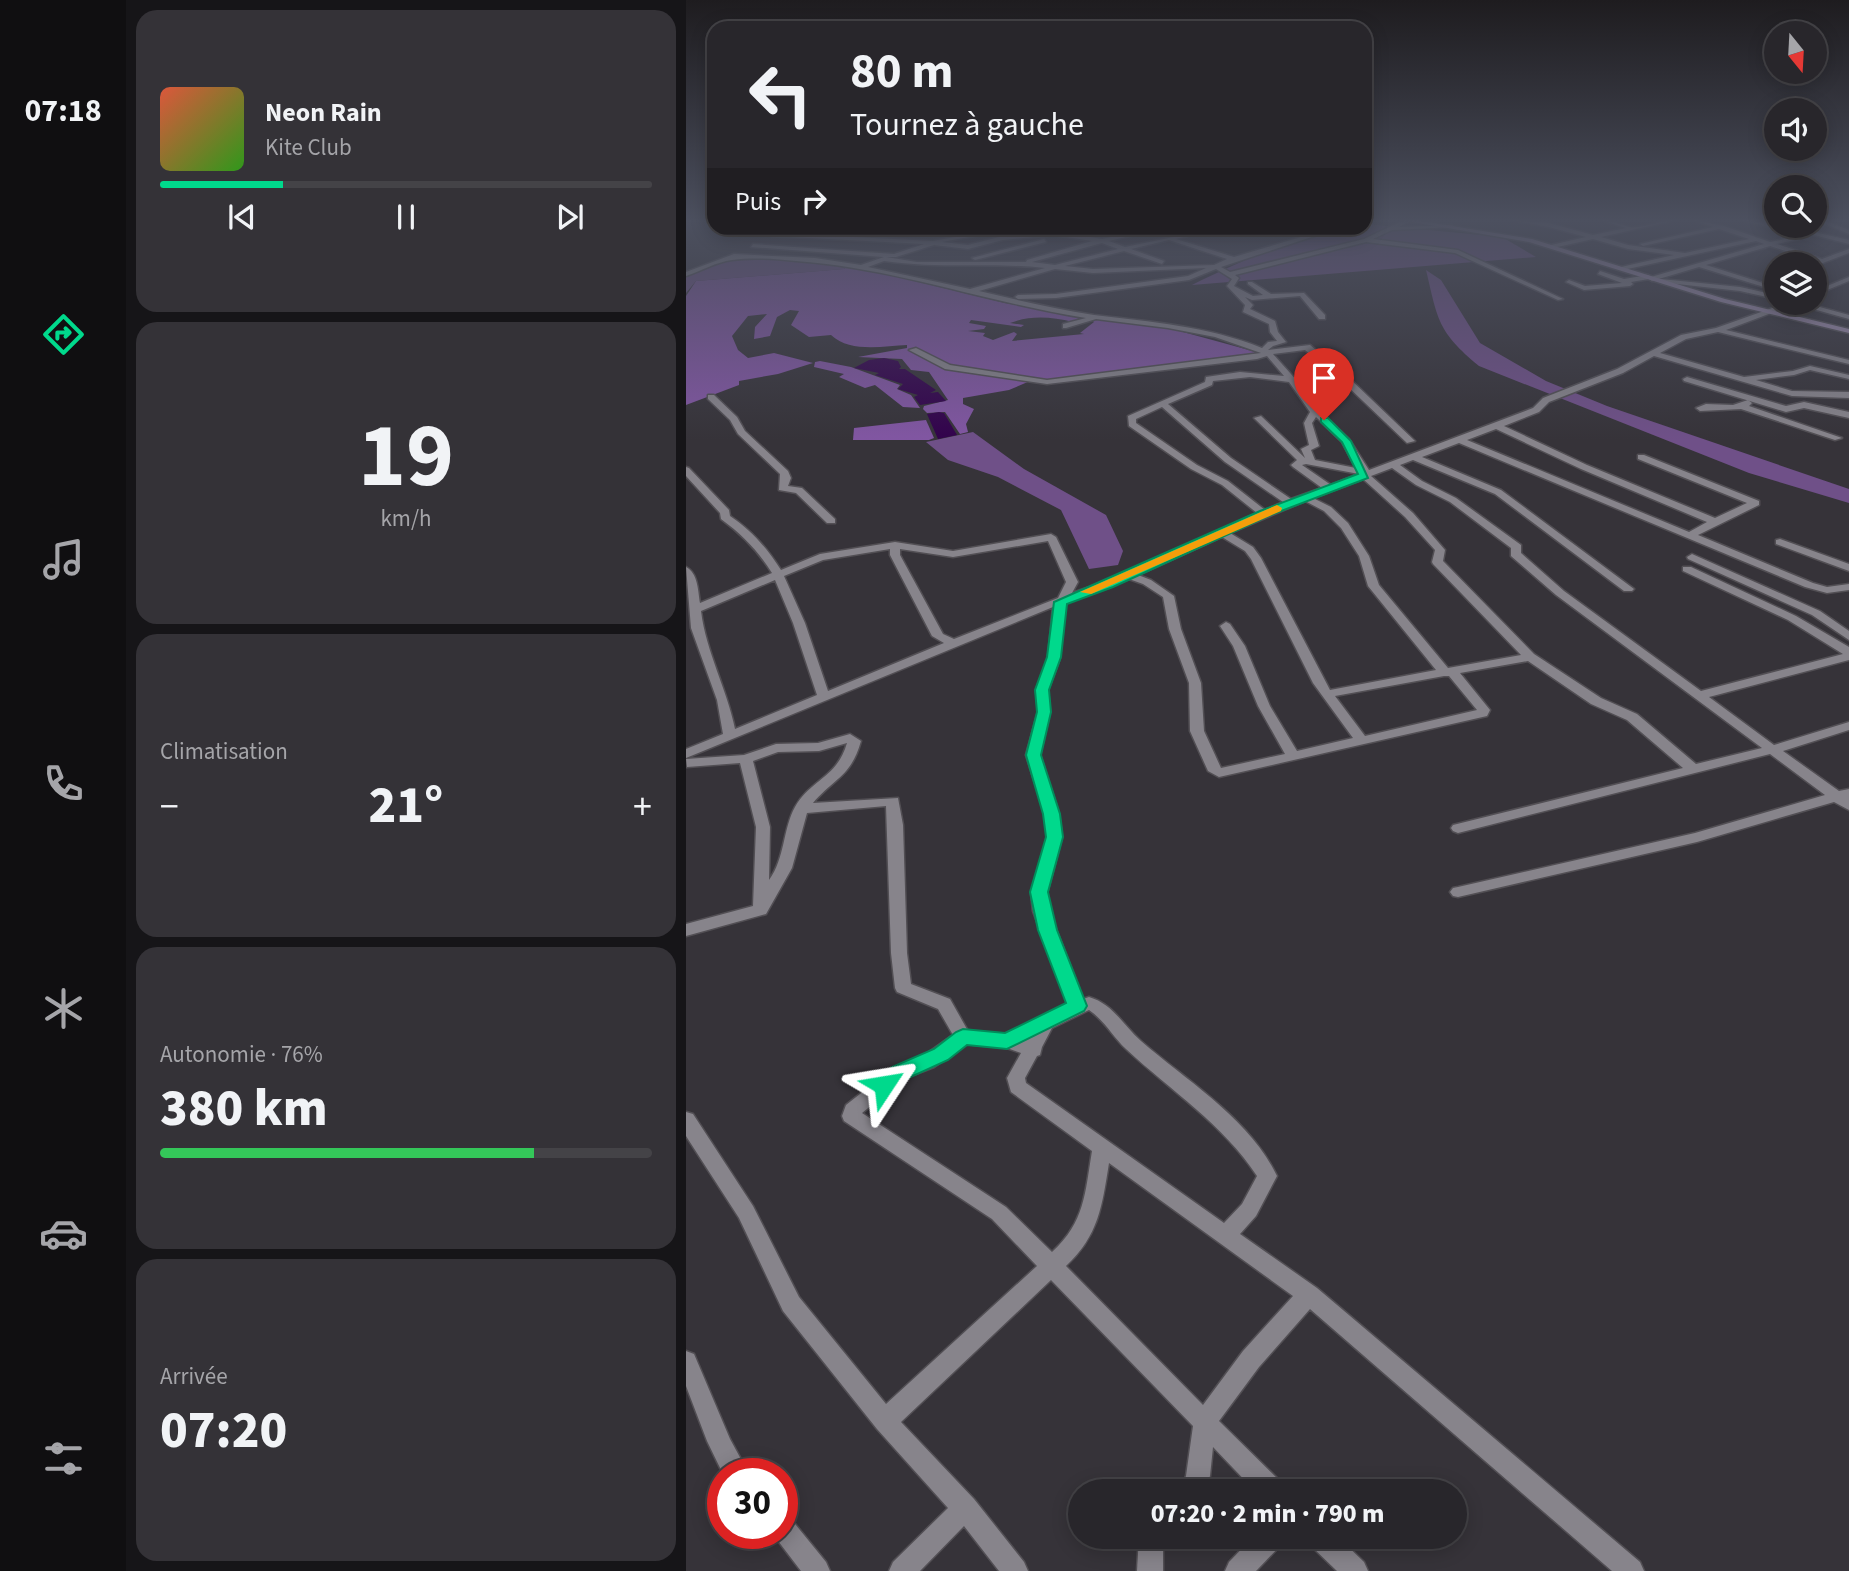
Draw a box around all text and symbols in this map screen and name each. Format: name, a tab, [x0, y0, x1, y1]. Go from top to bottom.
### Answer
north arrow	[1764, 21, 1827, 84]
map controls	[1764, 21, 1827, 315]
text: 80 m	[850, 37, 954, 107]
icon: left	[735, 49, 826, 140]
text: 07:18	[24, 88, 102, 134]
text: Neon Rain	[265, 94, 382, 131]
button: sound	[1764, 98, 1827, 161]
text: Tournez à gauche	[850, 102, 1084, 148]
text: Kite Club	[265, 131, 352, 164]
button: search	[1764, 175, 1827, 238]
icon: right	[795, 182, 833, 220]
text: Puis	[735, 183, 781, 220]
icon: previous	[223, 198, 261, 236]
icon: pause	[387, 198, 425, 236]
icon: next	[551, 198, 589, 236]
button: layers	[1764, 252, 1827, 315]
icon: directions	[39, 310, 88, 359]
pin	[1294, 348, 1354, 420]
icon: arrive	[1305, 359, 1343, 397]
text: 19	[358, 392, 454, 521]
text: km/h	[380, 502, 432, 535]
icon: music	[39, 535, 88, 584]
text: Climatisation	[160, 735, 288, 768]
icon: phone	[39, 759, 88, 808]
text: 21°	[369, 769, 443, 843]
text: −	[160, 780, 179, 834]
text: +	[633, 780, 652, 834]
icon: climate	[39, 984, 88, 1033]
text: Autonomie · 76%	[160, 1038, 323, 1071]
position arrow	[847, 1048, 921, 1122]
text: 380 km	[160, 1072, 328, 1146]
icon: car	[39, 1209, 88, 1258]
text: Arrivée	[160, 1360, 228, 1393]
text: 07:20	[160, 1394, 287, 1468]
icon: filters	[39, 1434, 88, 1483]
speed limit sign: 30	[707, 1458, 798, 1549]
text: 07:20 · 2 min · 790 m	[1151, 1495, 1384, 1532]

